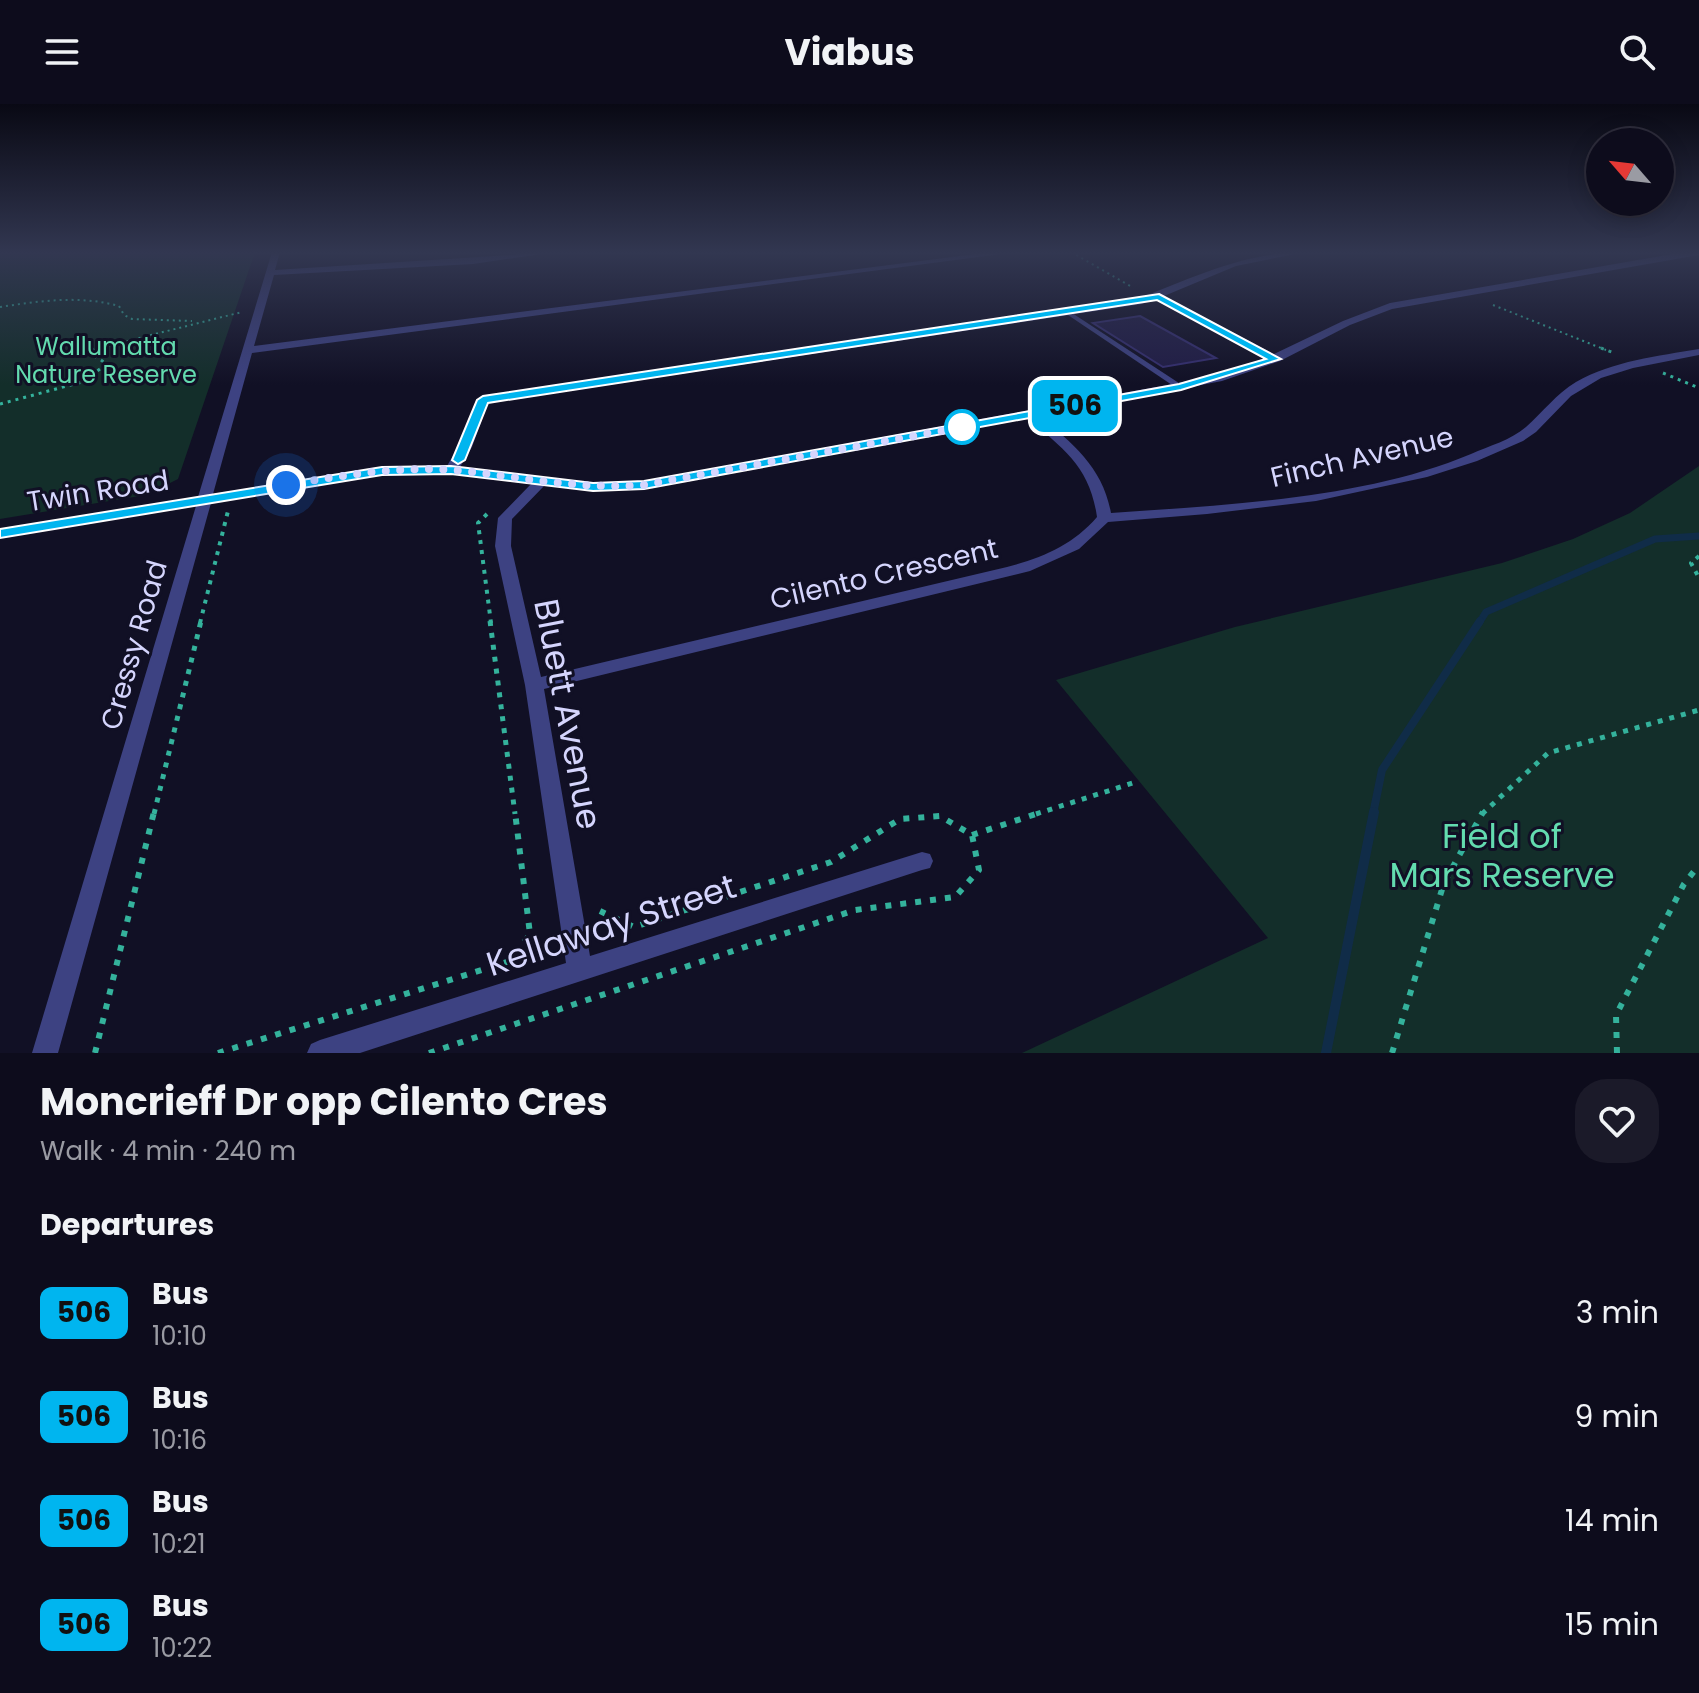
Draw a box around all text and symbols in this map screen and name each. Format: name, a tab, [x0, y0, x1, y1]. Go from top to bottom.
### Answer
text: Viabus	[784, 27, 915, 78]
icon: menu	[40, 30, 84, 74]
icon: search	[1615, 30, 1659, 74]
north arrow	[1586, 128, 1674, 216]
map controls	[1586, 128, 1674, 216]
park label: Wallumatta Nature Reserve	[15, 330, 197, 391]
line badge: 506	[1029, 380, 1121, 432]
text: 506	[1048, 386, 1102, 425]
unlabelled marker	[945, 410, 979, 444]
street label: Finch Avenue	[1267, 417, 1457, 497]
street label: Twin Road	[24, 461, 172, 521]
your location	[266, 465, 306, 505]
street label: Cilento Crescent	[766, 529, 1002, 619]
street label: Cressy Road	[91, 556, 177, 734]
street label: Bluett Avenue	[522, 595, 614, 833]
park label: Field of Mars Reserve	[1389, 812, 1615, 899]
street label: Kellaway Street	[480, 862, 742, 988]
text: Moncrieff Dr opp Cilento Cres	[40, 1075, 608, 1128]
button: heart	[1575, 1079, 1659, 1163]
text: Walk · 4 min · 240 m	[40, 1133, 296, 1169]
text: Departures	[40, 1203, 214, 1246]
text: Bus	[152, 1272, 209, 1315]
text: 3 min	[1576, 1291, 1659, 1334]
text: 506	[57, 1293, 111, 1332]
text: 10:10	[152, 1318, 207, 1354]
text: Bus	[152, 1376, 209, 1419]
text: 9 min	[1575, 1395, 1659, 1438]
text: 506	[57, 1397, 111, 1436]
text: 10:16	[152, 1422, 207, 1458]
text: Bus	[152, 1480, 209, 1523]
text: 14 min	[1565, 1499, 1659, 1542]
text: 506	[57, 1501, 111, 1540]
text: 10:21	[152, 1526, 205, 1562]
text: Bus	[152, 1584, 209, 1627]
text: 15 min	[1565, 1603, 1659, 1646]
text: 506	[57, 1605, 111, 1644]
text: 10:22	[152, 1630, 212, 1666]

